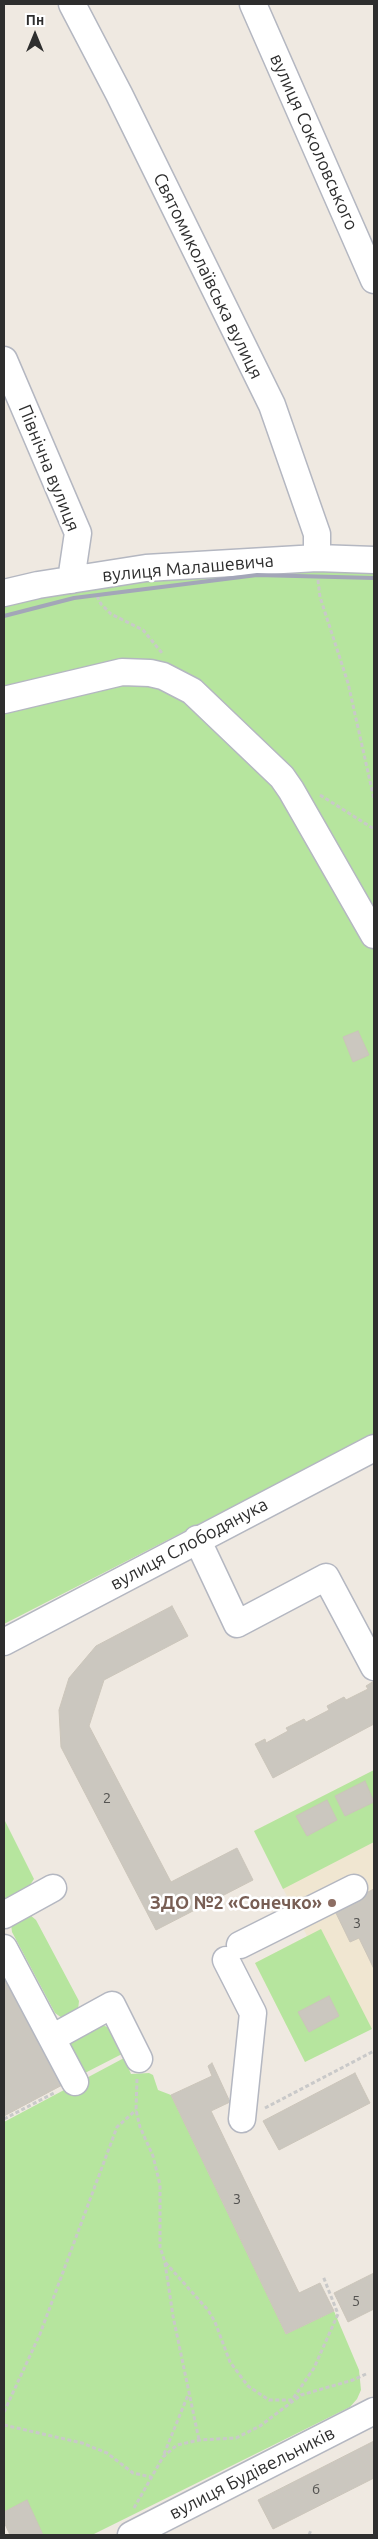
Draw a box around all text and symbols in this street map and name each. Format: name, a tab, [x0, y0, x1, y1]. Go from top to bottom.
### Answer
north arrow	[10, 10, 60, 60]
text: Пн	[26, 12, 44, 28]
street label: вулиця Соколовського	[265, 51, 363, 233]
street label: Святомиколаївська вулиця	[149, 170, 267, 382]
street label: Північна вулиця	[14, 402, 84, 534]
street label: вулиця Малашевича	[101, 550, 275, 586]
street label: вулиця Слободянука	[107, 1493, 271, 1595]
house number: 2	[103, 1789, 111, 1807]
place label: ЗДО №2 «Сонечко»	[150, 1892, 322, 1914]
marker: ЗДО №2 «Сонечко»	[326, 1897, 338, 1909]
house number: 3	[353, 1914, 361, 1932]
house number: 3	[233, 2190, 241, 2208]
house number: 5	[352, 2292, 360, 2310]
street label: вулиця Будівельників	[166, 2422, 338, 2524]
house number: 6	[312, 2480, 320, 2498]

